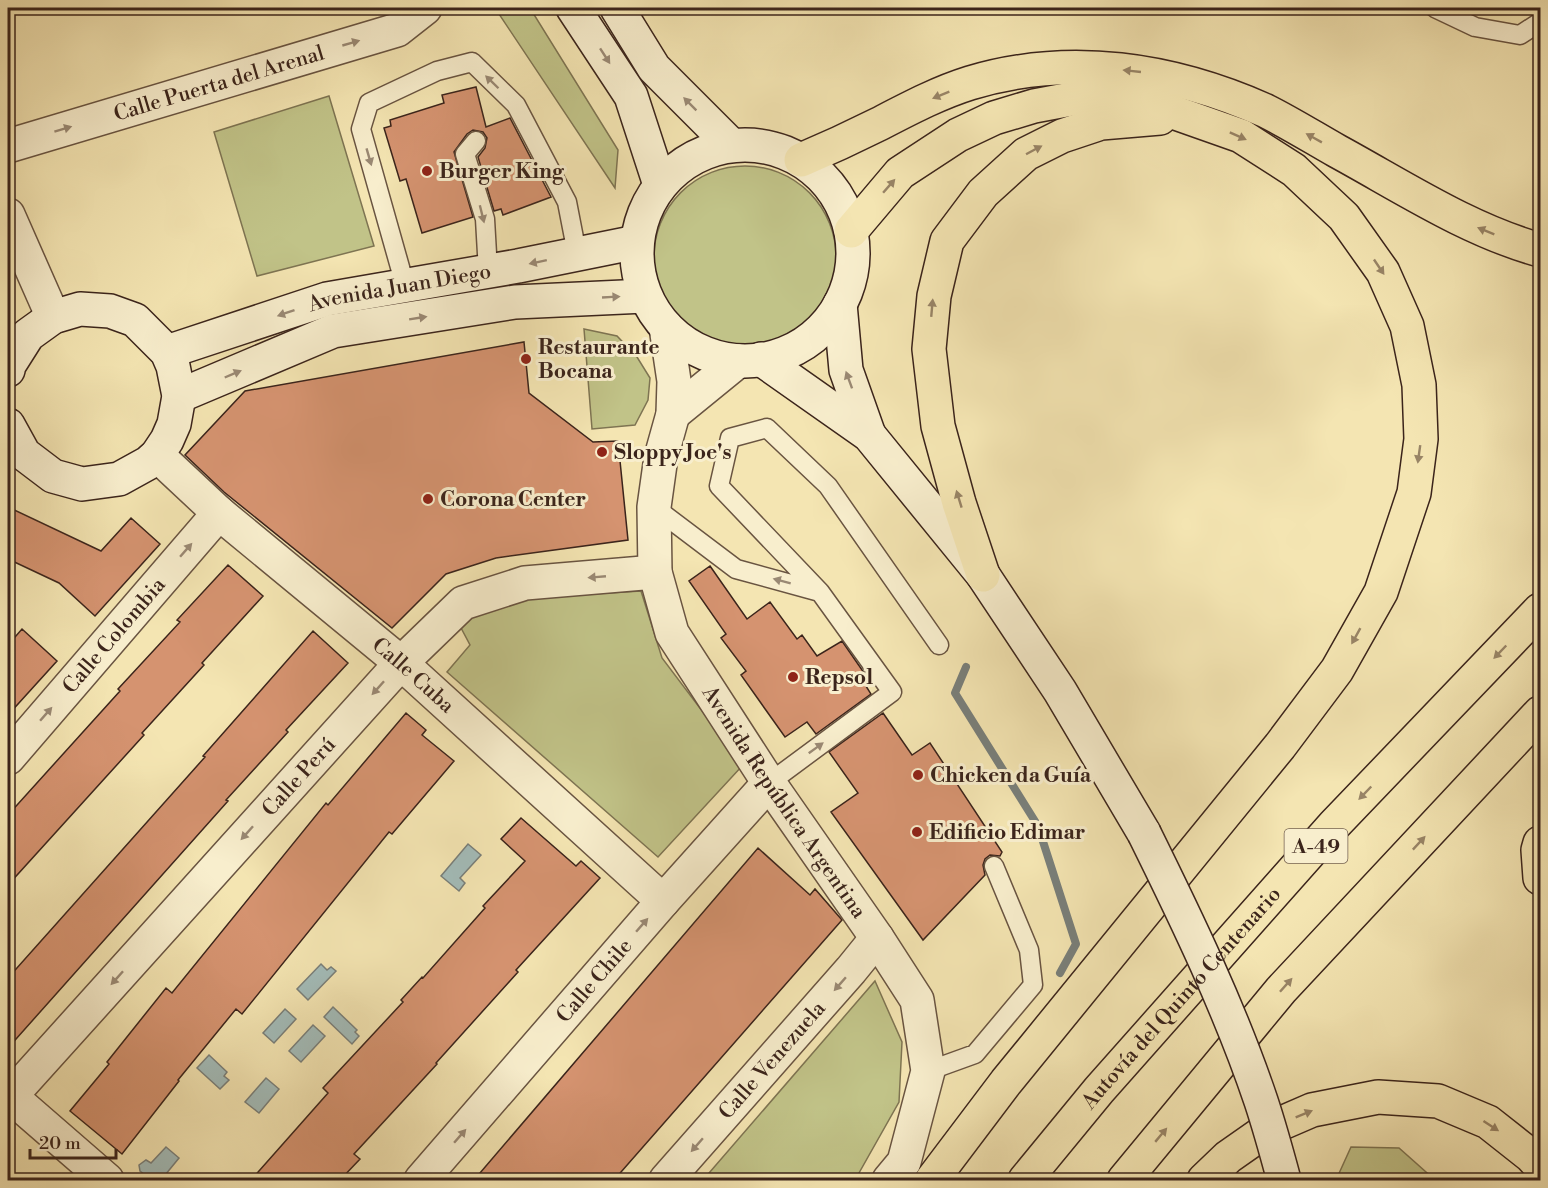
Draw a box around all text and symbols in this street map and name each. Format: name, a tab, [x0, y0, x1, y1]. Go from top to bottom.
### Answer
one-way arrow	[342, 38, 360, 48]
street label: Calle Puerta del Arenal	[111, 40, 327, 128]
one-way arrow	[599, 48, 611, 64]
one-way arrow	[1123, 66, 1142, 76]
one-way arrow	[485, 75, 499, 89]
one-way arrow	[932, 90, 950, 100]
one-way arrow	[683, 97, 697, 111]
one-way arrow	[54, 124, 72, 133]
one-way arrow	[1229, 132, 1247, 141]
one-way arrow	[1305, 133, 1322, 143]
one-way arrow	[1026, 145, 1043, 155]
one-way arrow	[365, 148, 375, 166]
place label: Burger King	[439, 159, 565, 185]
marker: Burger King	[420, 164, 434, 178]
one-way arrow	[882, 179, 896, 194]
one-way arrow	[478, 205, 488, 223]
one-way arrow	[1476, 226, 1494, 236]
one-way arrow	[528, 258, 547, 267]
one-way arrow	[1373, 258, 1385, 274]
street label: Avenida Juan Diego	[304, 259, 493, 319]
one-way arrow	[602, 293, 621, 302]
one-way arrow	[927, 298, 937, 317]
one-way arrow	[277, 308, 295, 318]
one-way arrow	[409, 313, 428, 322]
place label: Restaurante Bocana	[538, 335, 659, 385]
marker: Restaurante Bocana	[519, 352, 533, 366]
one-way arrow	[224, 369, 242, 379]
one-way arrow	[844, 371, 854, 389]
place label: Sloppy Joe's	[614, 440, 731, 466]
one-way arrow	[1414, 444, 1424, 463]
marker: Sloppy Joe's	[595, 445, 609, 459]
place label: Corona Center	[440, 487, 586, 513]
one-way arrow	[954, 490, 963, 508]
marker: Corona Center	[421, 492, 435, 506]
one-way arrow	[180, 542, 193, 558]
street label: Calle Colombia	[57, 572, 172, 699]
one-way arrow	[587, 572, 606, 581]
one-way arrow	[772, 576, 790, 585]
one-way arrow	[1351, 628, 1361, 645]
street label: Calle Cuba	[366, 632, 460, 719]
one-way arrow	[1493, 645, 1507, 660]
place label: Repsol	[805, 665, 873, 691]
marker: Repsol	[786, 670, 800, 684]
one-way arrow	[372, 680, 385, 695]
street label: Avenida República Argentina	[695, 681, 872, 924]
one-way arrow	[39, 706, 52, 722]
street label: Calle Perú	[257, 732, 342, 822]
one-way arrow	[808, 742, 824, 755]
place label: Chicken da Guía	[930, 763, 1092, 789]
marker: Chicken da Guía	[911, 768, 925, 782]
one-way arrow	[1358, 786, 1372, 801]
place label: Edificio Edimar	[929, 820, 1085, 846]
one-way arrow	[241, 825, 254, 840]
marker: Edificio Edimar	[910, 825, 924, 839]
road number: A-49	[1284, 829, 1348, 863]
one-way arrow	[1412, 836, 1425, 851]
street label: Autovía del Quinto Centenario	[1076, 882, 1287, 1116]
one-way arrow	[636, 918, 649, 933]
street label: Calle Chile	[551, 934, 638, 1029]
one-way arrow	[111, 970, 124, 985]
one-way arrow	[833, 976, 847, 991]
one-way arrow	[1279, 978, 1293, 993]
street label: Calle Venezuela	[714, 996, 832, 1125]
one-way arrow	[1295, 1109, 1313, 1119]
one-way arrow	[1483, 1120, 1499, 1131]
scale bar	[30, 1122, 116, 1160]
one-way arrow	[1154, 1128, 1167, 1143]
one-way arrow	[453, 1129, 466, 1144]
text: 20 m	[39, 1132, 81, 1155]
one-way arrow	[690, 1138, 704, 1153]

